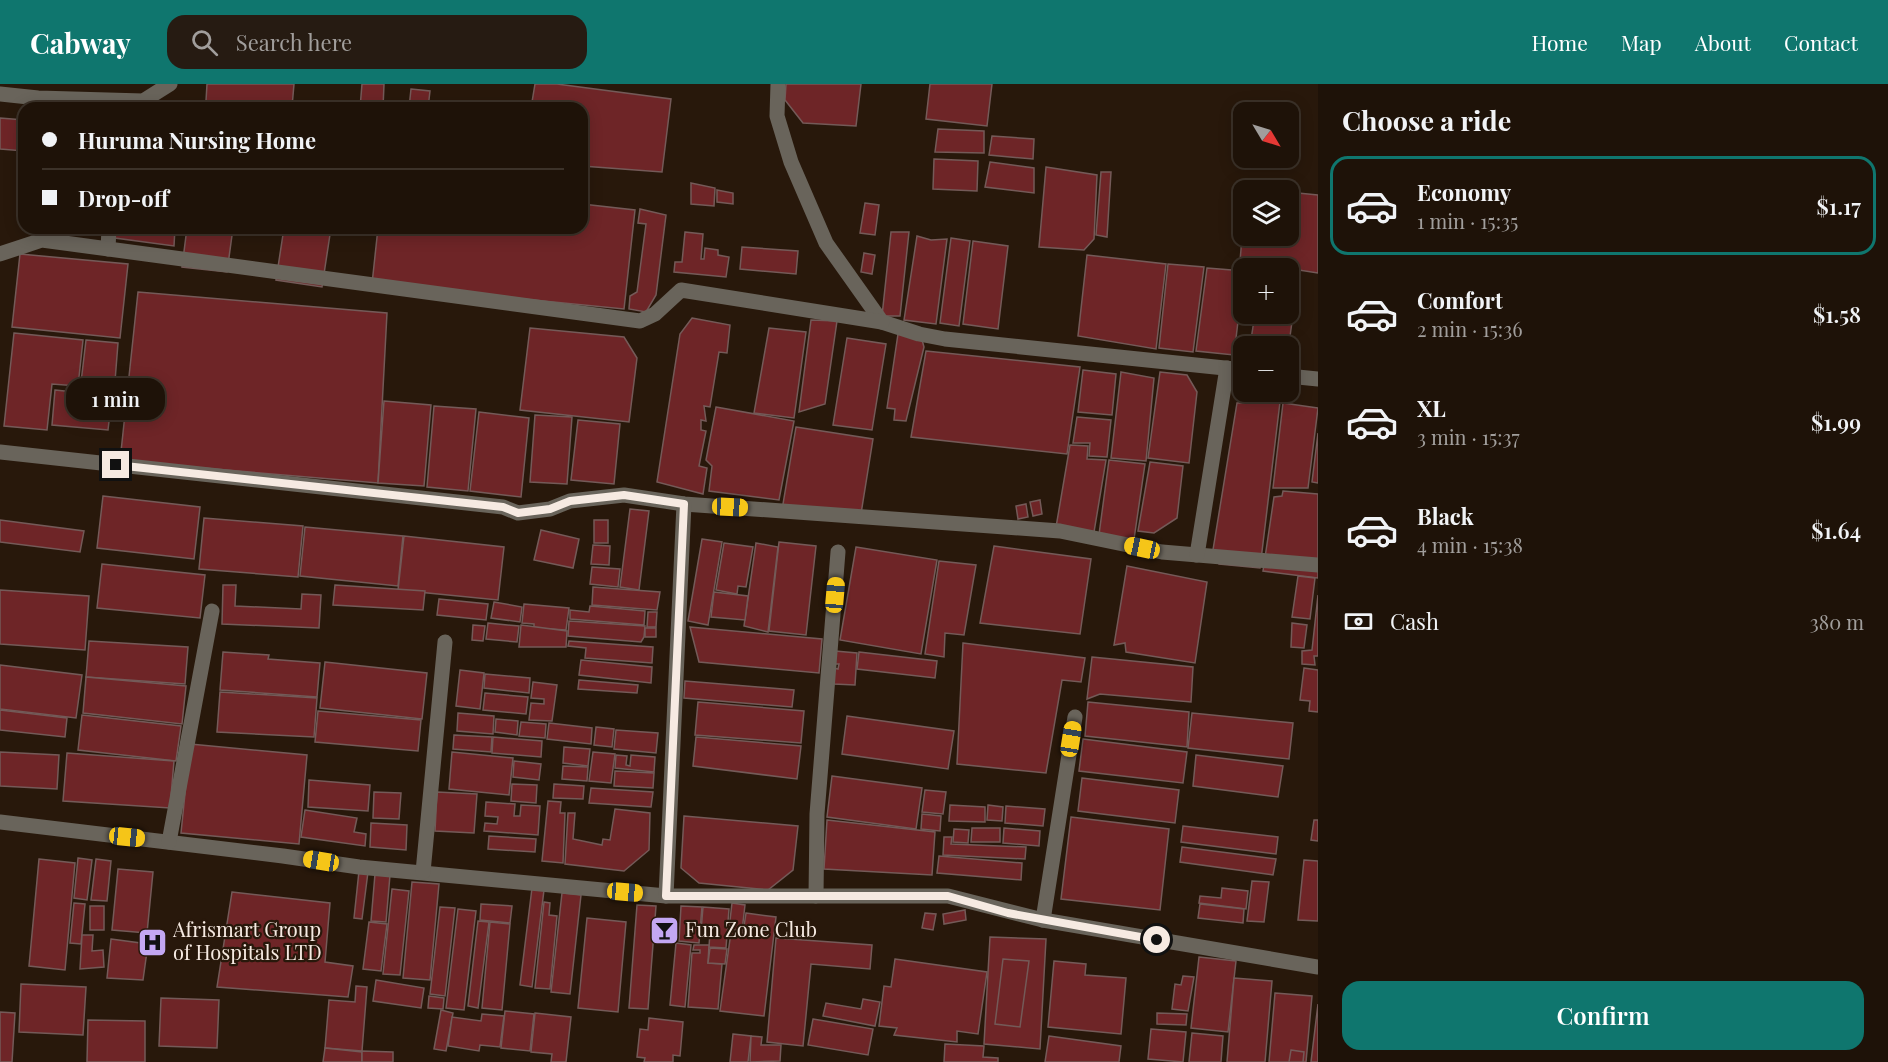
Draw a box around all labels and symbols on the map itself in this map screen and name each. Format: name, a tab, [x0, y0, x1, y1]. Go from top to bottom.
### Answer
north arrow	[1233, 102, 1299, 168]
callout: 1 min	[66, 378, 166, 420]
route end	[102, 451, 129, 478]
car	[712, 497, 748, 517]
car	[1123, 535, 1161, 561]
car	[824, 576, 846, 614]
car	[1059, 720, 1083, 758]
car	[108, 826, 146, 848]
car	[302, 849, 340, 873]
car	[606, 881, 644, 903]
bar icon: Fun Zone Club	[648, 914, 680, 946]
place label: Afrismart Group of Hospitals LTD	[172, 915, 322, 965]
place label: Fun Zone Club	[685, 915, 817, 942]
hospital icon: Afrismart Group of Hospitals LTD	[136, 926, 168, 958]
route start	[1143, 926, 1170, 953]

